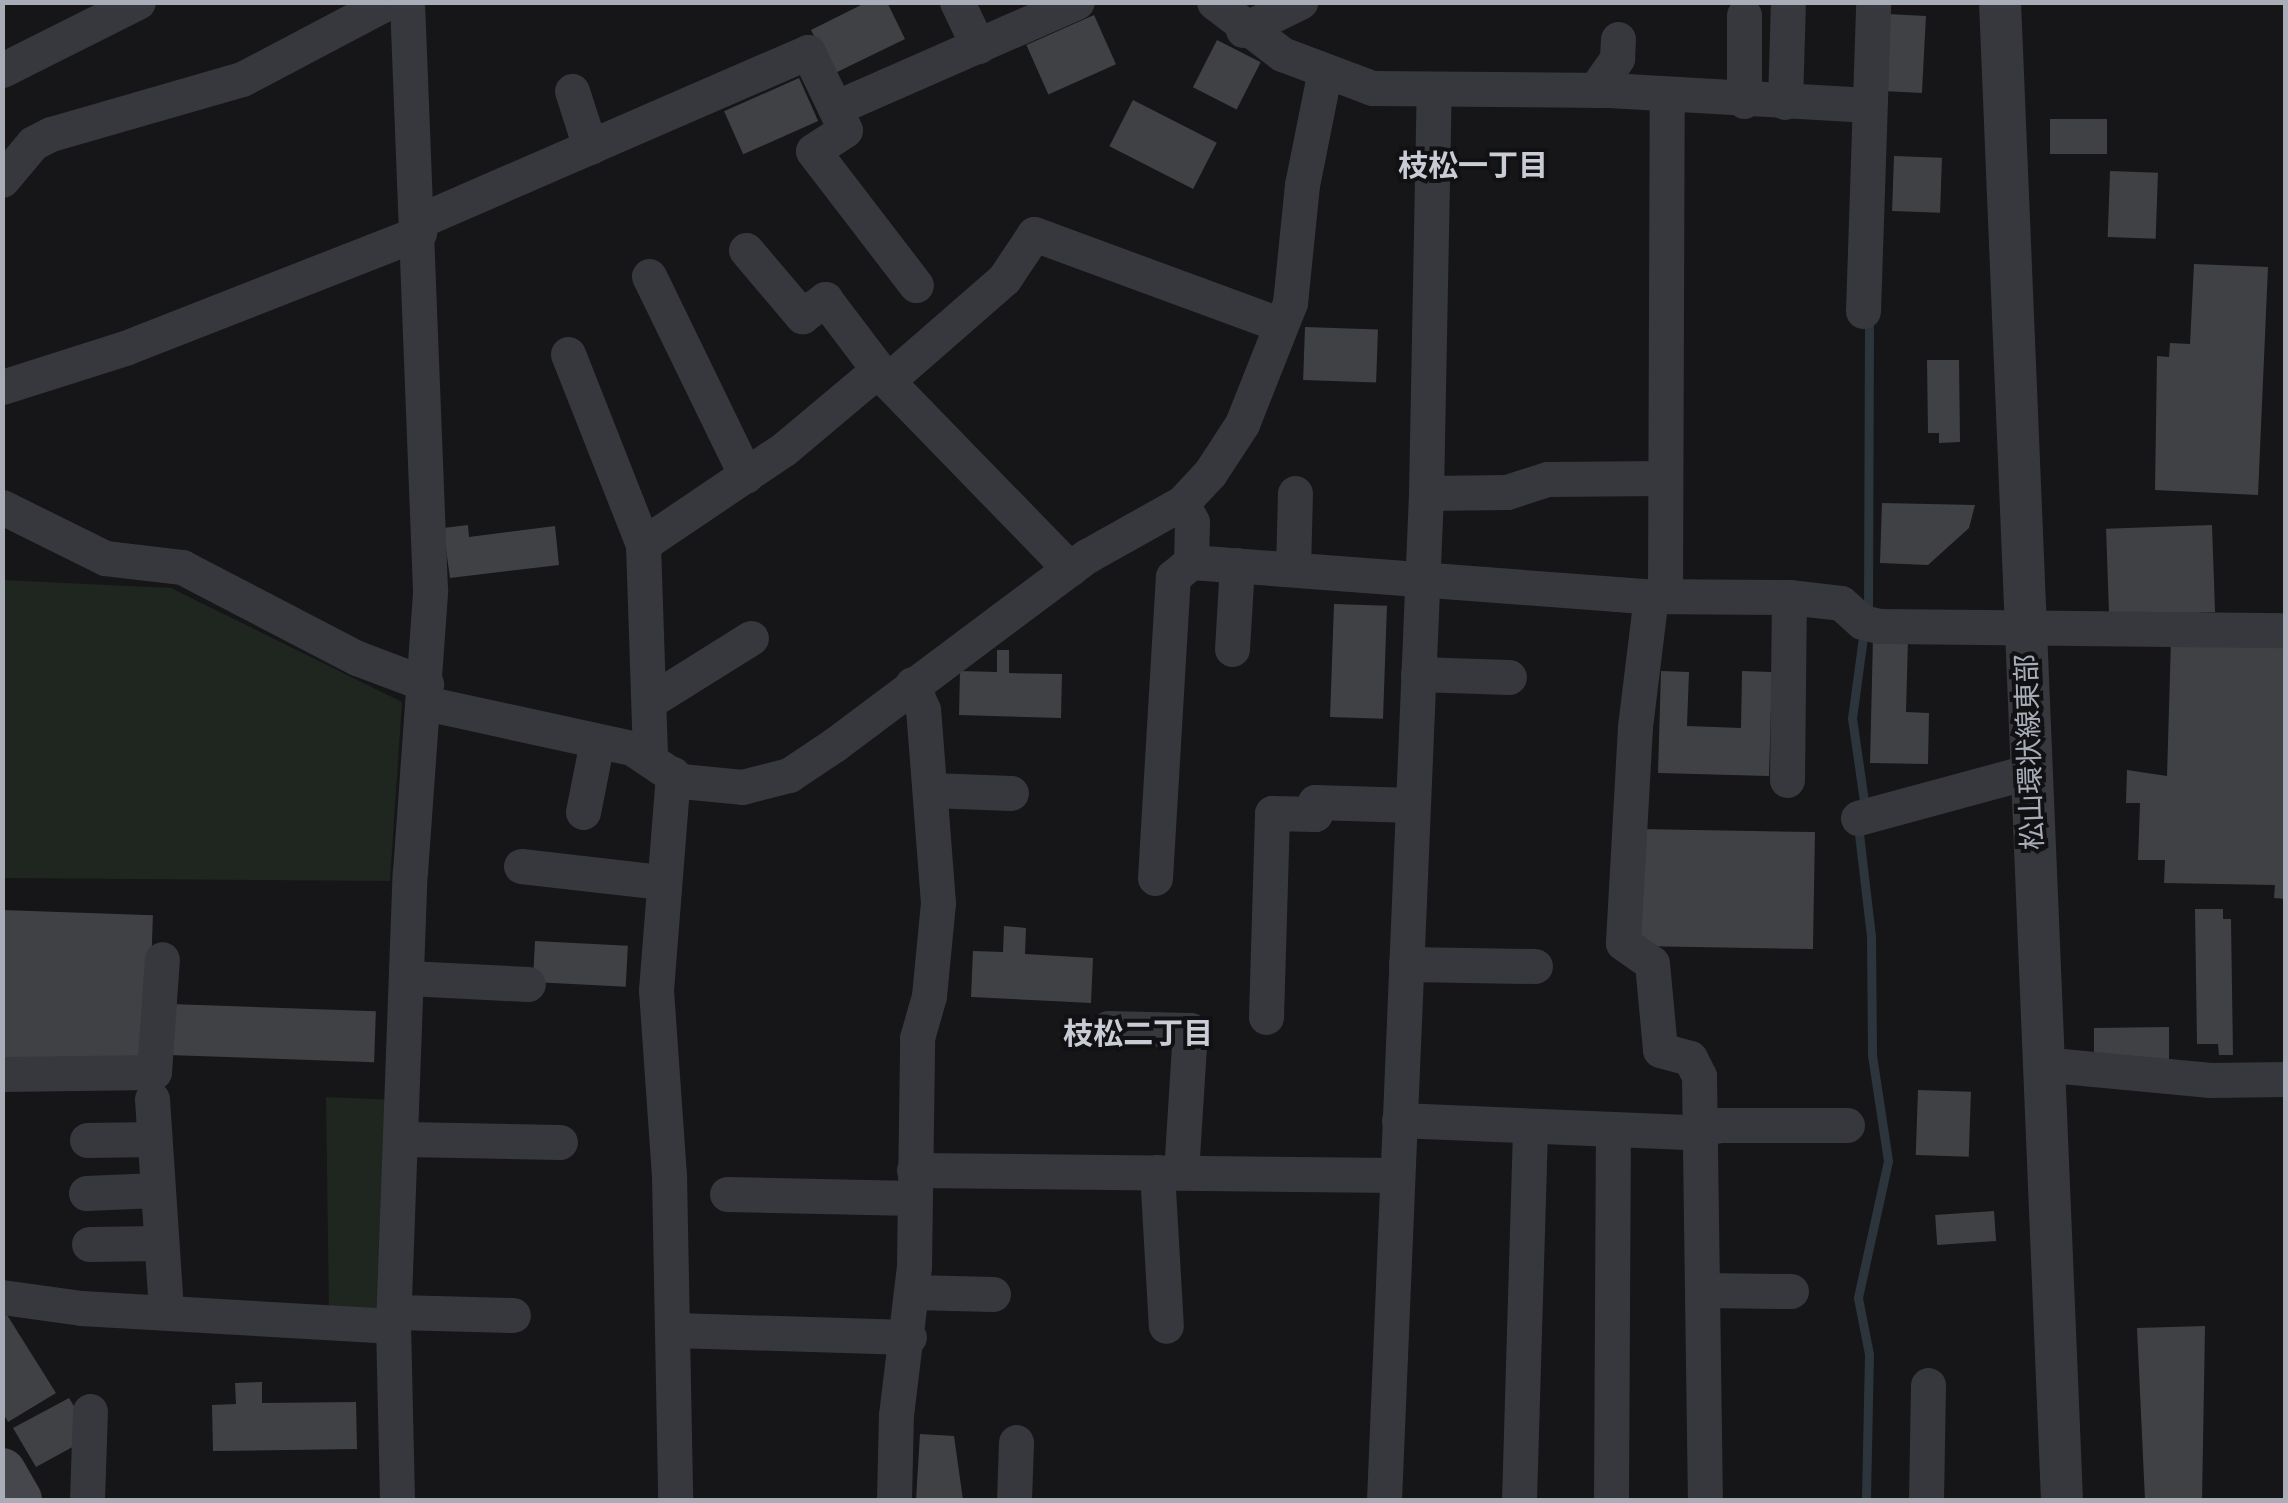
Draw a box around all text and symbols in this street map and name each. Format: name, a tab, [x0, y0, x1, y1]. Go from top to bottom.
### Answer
district label: 枝松一丁目	[1398, 148, 1548, 184]
street label: 松山環状線東部	[2010, 653, 2050, 851]
district label: 枝松二丁目	[1063, 1016, 1213, 1052]

